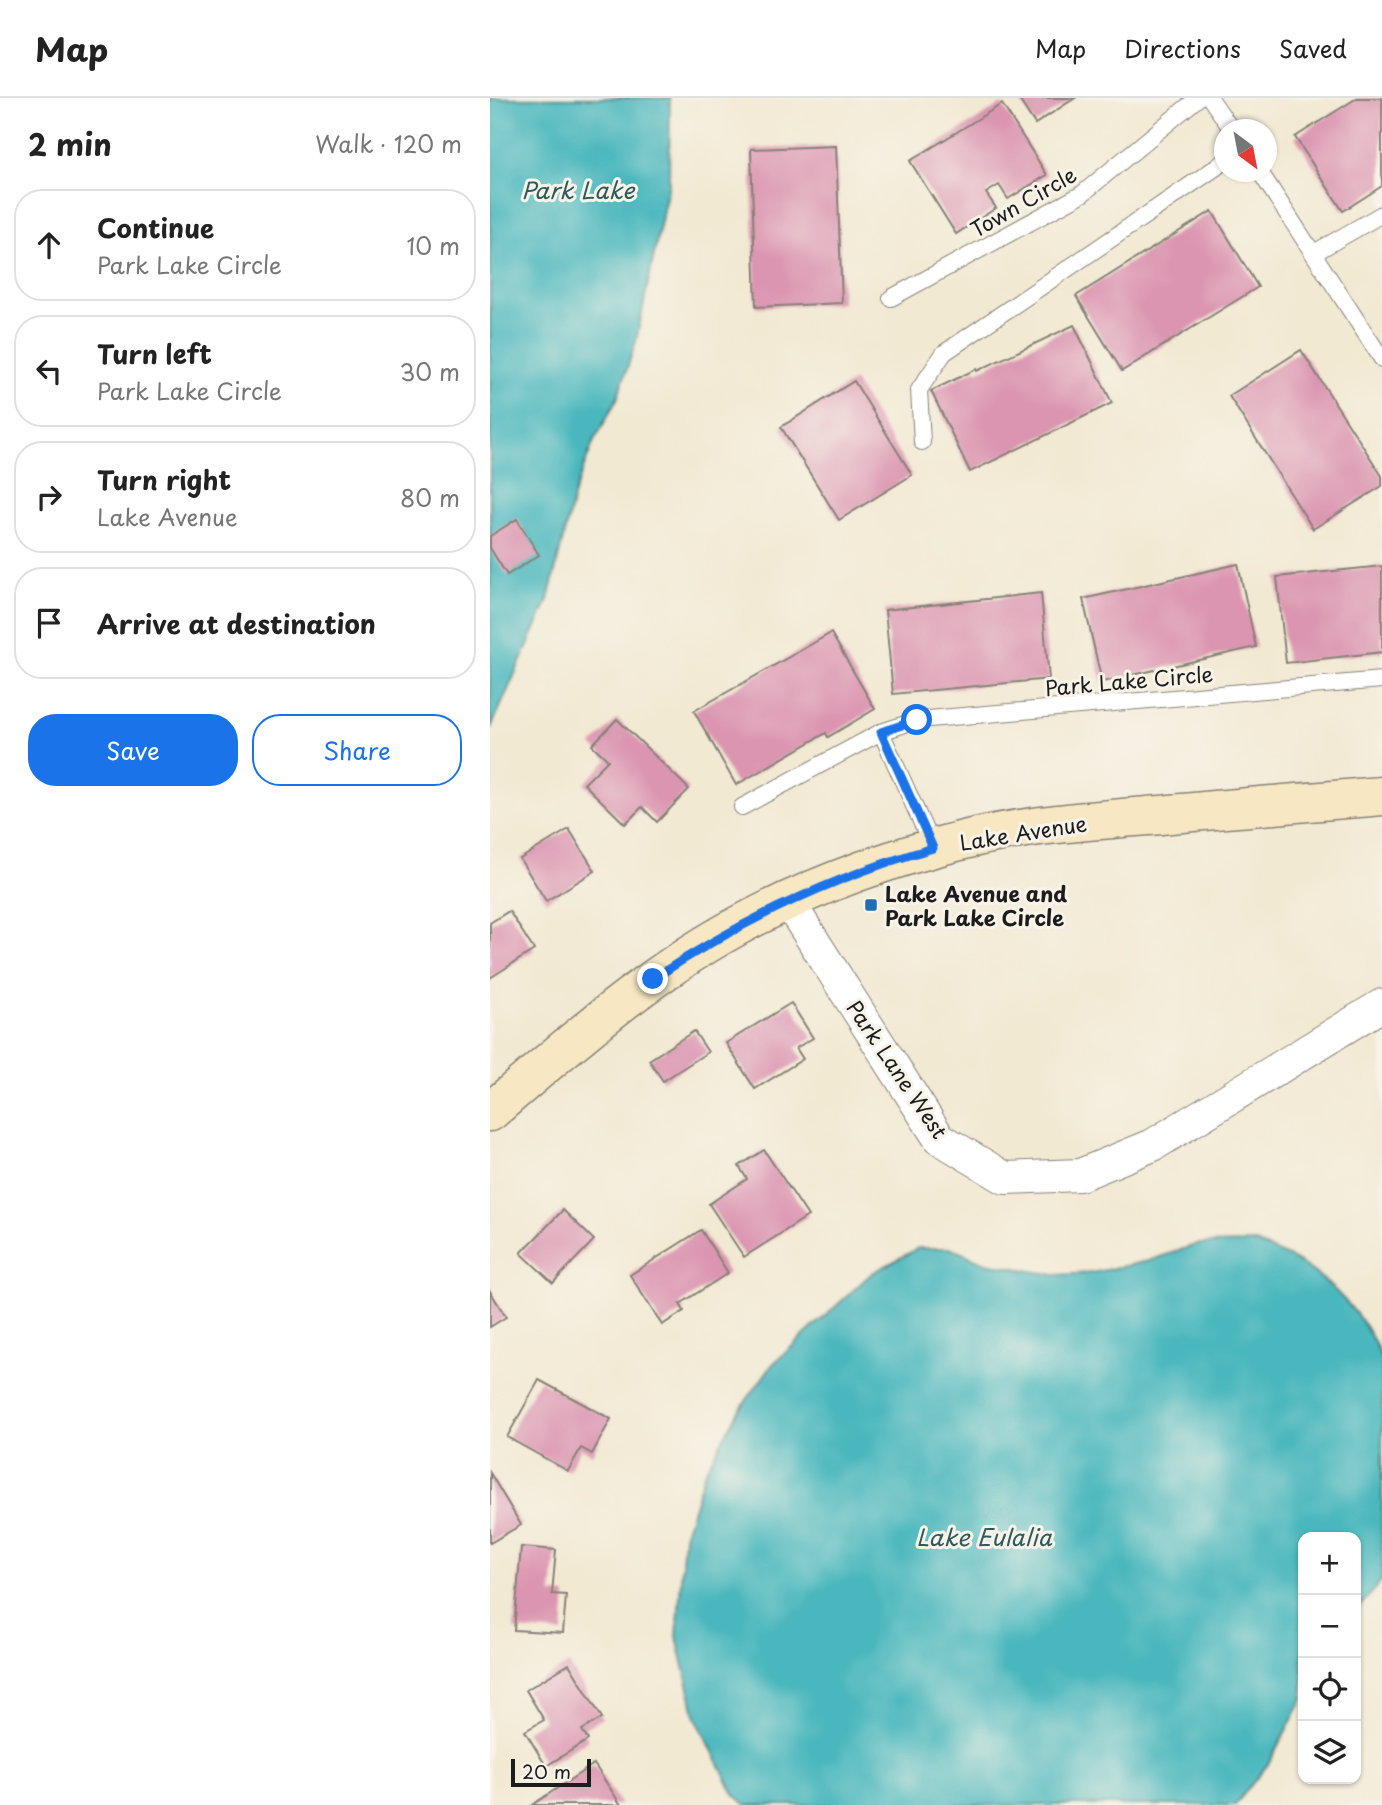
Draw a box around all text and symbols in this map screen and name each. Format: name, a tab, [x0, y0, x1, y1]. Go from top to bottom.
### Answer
text: Map	[35, 23, 108, 73]
text: Map	[1035, 30, 1086, 66]
text: Directions	[1124, 30, 1241, 66]
text: Saved	[1279, 30, 1347, 66]
north arrow	[1214, 119, 1277, 182]
text: 2 min	[28, 121, 112, 166]
text: Walk · 120 m	[315, 126, 462, 161]
street label: Town Circle	[964, 158, 1082, 244]
water label: Park Lake	[522, 172, 636, 207]
text: Continue	[97, 208, 214, 247]
icon: ahead	[30, 226, 68, 264]
text: 10 m	[406, 228, 460, 263]
text: Park Lake Circle	[97, 247, 282, 282]
text: Turn left	[97, 334, 212, 373]
icon: left	[30, 352, 68, 390]
text: 30 m	[399, 354, 460, 389]
text: Park Lake Circle	[97, 373, 282, 408]
text: Turn right	[97, 460, 231, 499]
icon: right	[30, 478, 68, 516]
text: 80 m	[400, 480, 460, 515]
text: Lake Avenue	[97, 499, 237, 534]
icon: arrive	[30, 604, 68, 642]
text: Arrive at destination	[97, 604, 376, 643]
street label: Park Lake Circle	[1044, 657, 1214, 703]
route start	[901, 704, 932, 735]
button: Save	[28, 714, 238, 786]
button: Share	[252, 714, 462, 786]
street label: Lake Avenue	[957, 806, 1089, 858]
place label: Lake Avenue and Park Lake Circle	[885, 877, 1067, 933]
marker: Lake Avenue and Park Lake Circle	[863, 897, 879, 913]
route end	[637, 963, 668, 994]
street label: Park Lane West	[840, 993, 956, 1145]
water label: Lake Eulalia	[916, 1519, 1053, 1554]
map controls	[1298, 1532, 1361, 1784]
button: +	[1298, 1532, 1361, 1595]
button: −	[1298, 1595, 1361, 1658]
button: locate	[1298, 1658, 1361, 1721]
button: layers	[1298, 1721, 1361, 1784]
scale bar	[511, 1756, 592, 1788]
text: 20 m	[522, 1757, 571, 1785]

